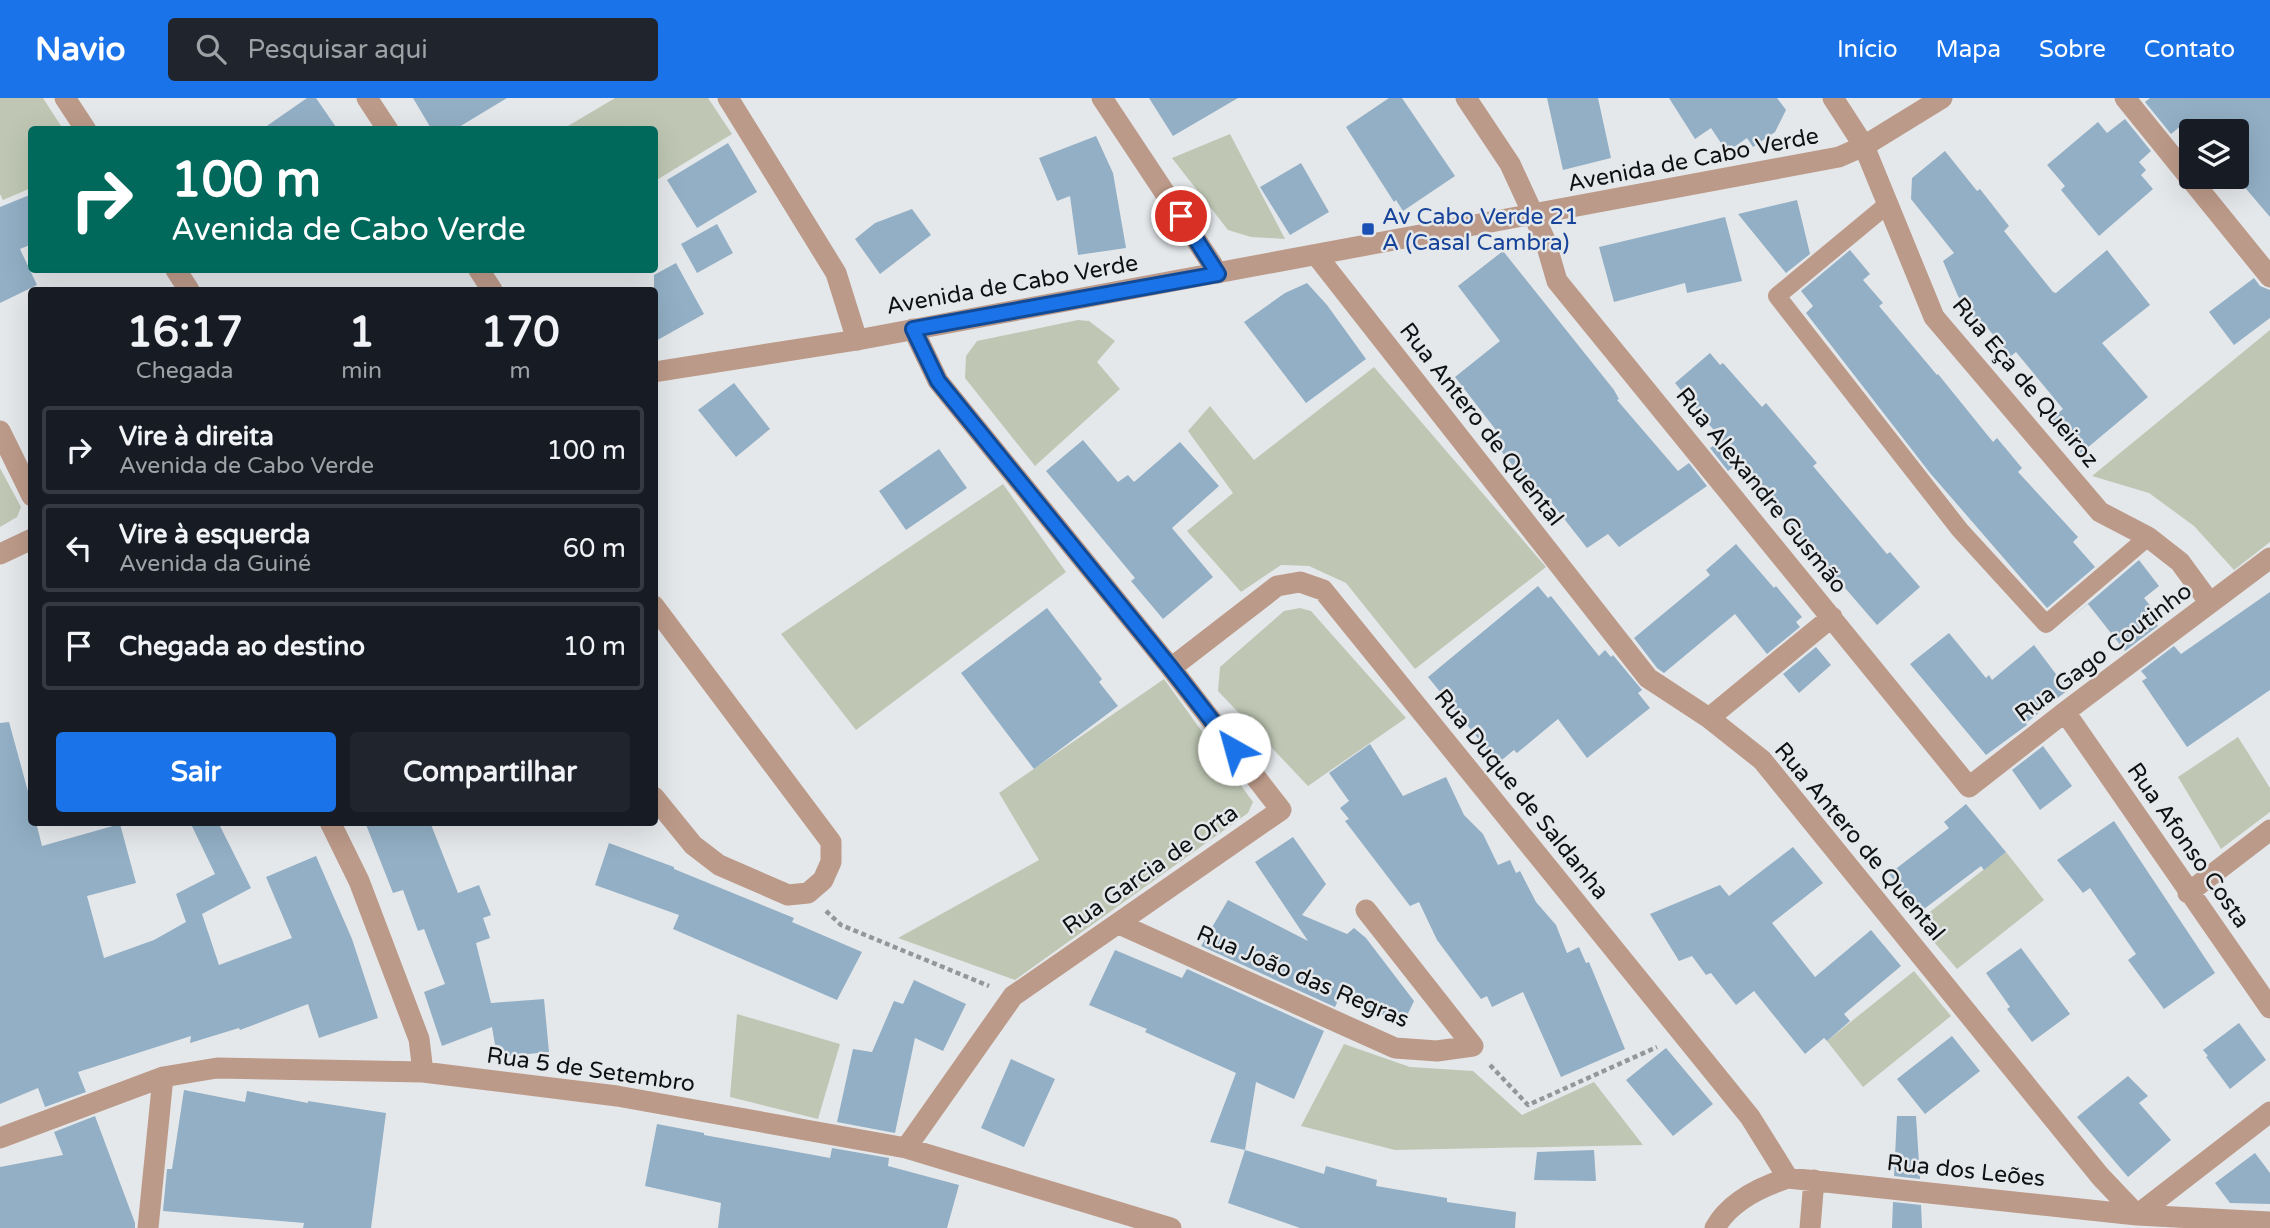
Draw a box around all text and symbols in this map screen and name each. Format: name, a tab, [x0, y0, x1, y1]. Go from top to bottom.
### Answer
search box	[168, 18, 658, 81]
text: Navio	[35, 30, 126, 69]
icon: search	[192, 30, 230, 68]
text: Pesquisar aqui	[248, 34, 428, 65]
text: Início	[1837, 35, 1898, 64]
text: Mapa	[1936, 35, 2001, 64]
text: Sobre	[2039, 35, 2106, 64]
text: Contato	[2144, 35, 2235, 64]
map controls	[2179, 119, 2249, 189]
button: layers	[2179, 119, 2249, 189]
street label: Avenida de Cabo Verde	[1565, 122, 1821, 198]
text: 100 m	[171, 151, 321, 210]
icon: right	[56, 154, 147, 245]
pin	[1151, 186, 1211, 246]
icon: arrive	[1162, 197, 1200, 235]
place label: Av Cabo Verde 21 A (Casal Cambra)	[1382, 203, 1578, 257]
text: Avenida de Cabo Verde	[171, 211, 526, 249]
marker: Av Cabo Verde 21 A (Casal Cambra)	[1360, 221, 1376, 237]
street label: Avenida de Cabo Verde	[884, 249, 1140, 321]
street label: Rua Eça de Queiroz	[1946, 292, 2105, 473]
text: 16:17	[126, 307, 243, 358]
text: 1	[348, 307, 375, 358]
text: 170	[480, 307, 560, 358]
street label: Rua Antero de Quental	[1393, 317, 1569, 532]
text: Chegada	[136, 357, 234, 385]
text: min	[341, 357, 382, 385]
text: m	[509, 357, 531, 385]
street label: Rua Alexandre Gusmão	[1670, 382, 1853, 599]
text: Vire à direita	[119, 421, 274, 452]
icon: right	[60, 431, 98, 469]
text: 100 m	[546, 435, 626, 466]
text: Avenida de Cabo Verde	[119, 452, 374, 480]
text: Vire à esquerda	[119, 519, 310, 550]
icon: left	[60, 529, 98, 567]
text: 60 m	[563, 533, 626, 564]
text: Avenida da Guiné	[119, 550, 311, 578]
street label: Rua Gago Coutinho	[2010, 577, 2198, 728]
icon: arrive	[60, 627, 98, 665]
text: Chegada ao destino	[119, 631, 365, 662]
text: 10 m	[563, 631, 626, 662]
street label: Rua Duque de Saldanha	[1428, 684, 1615, 905]
position arrow	[1197, 712, 1271, 786]
button: Sair	[56, 732, 336, 812]
button: Compartilhar	[350, 732, 630, 812]
street label: Rua Antero de Quental	[1768, 737, 1950, 947]
street label: Rua Afonso Costa	[2121, 758, 2256, 934]
street label: Rua Garcia de Orta	[1058, 799, 1244, 941]
street label: Rua João das Regras	[1192, 919, 1413, 1034]
street label: Rua 5 de Setembro	[485, 1042, 697, 1098]
street label: Rua dos Leões	[1885, 1149, 2046, 1193]

